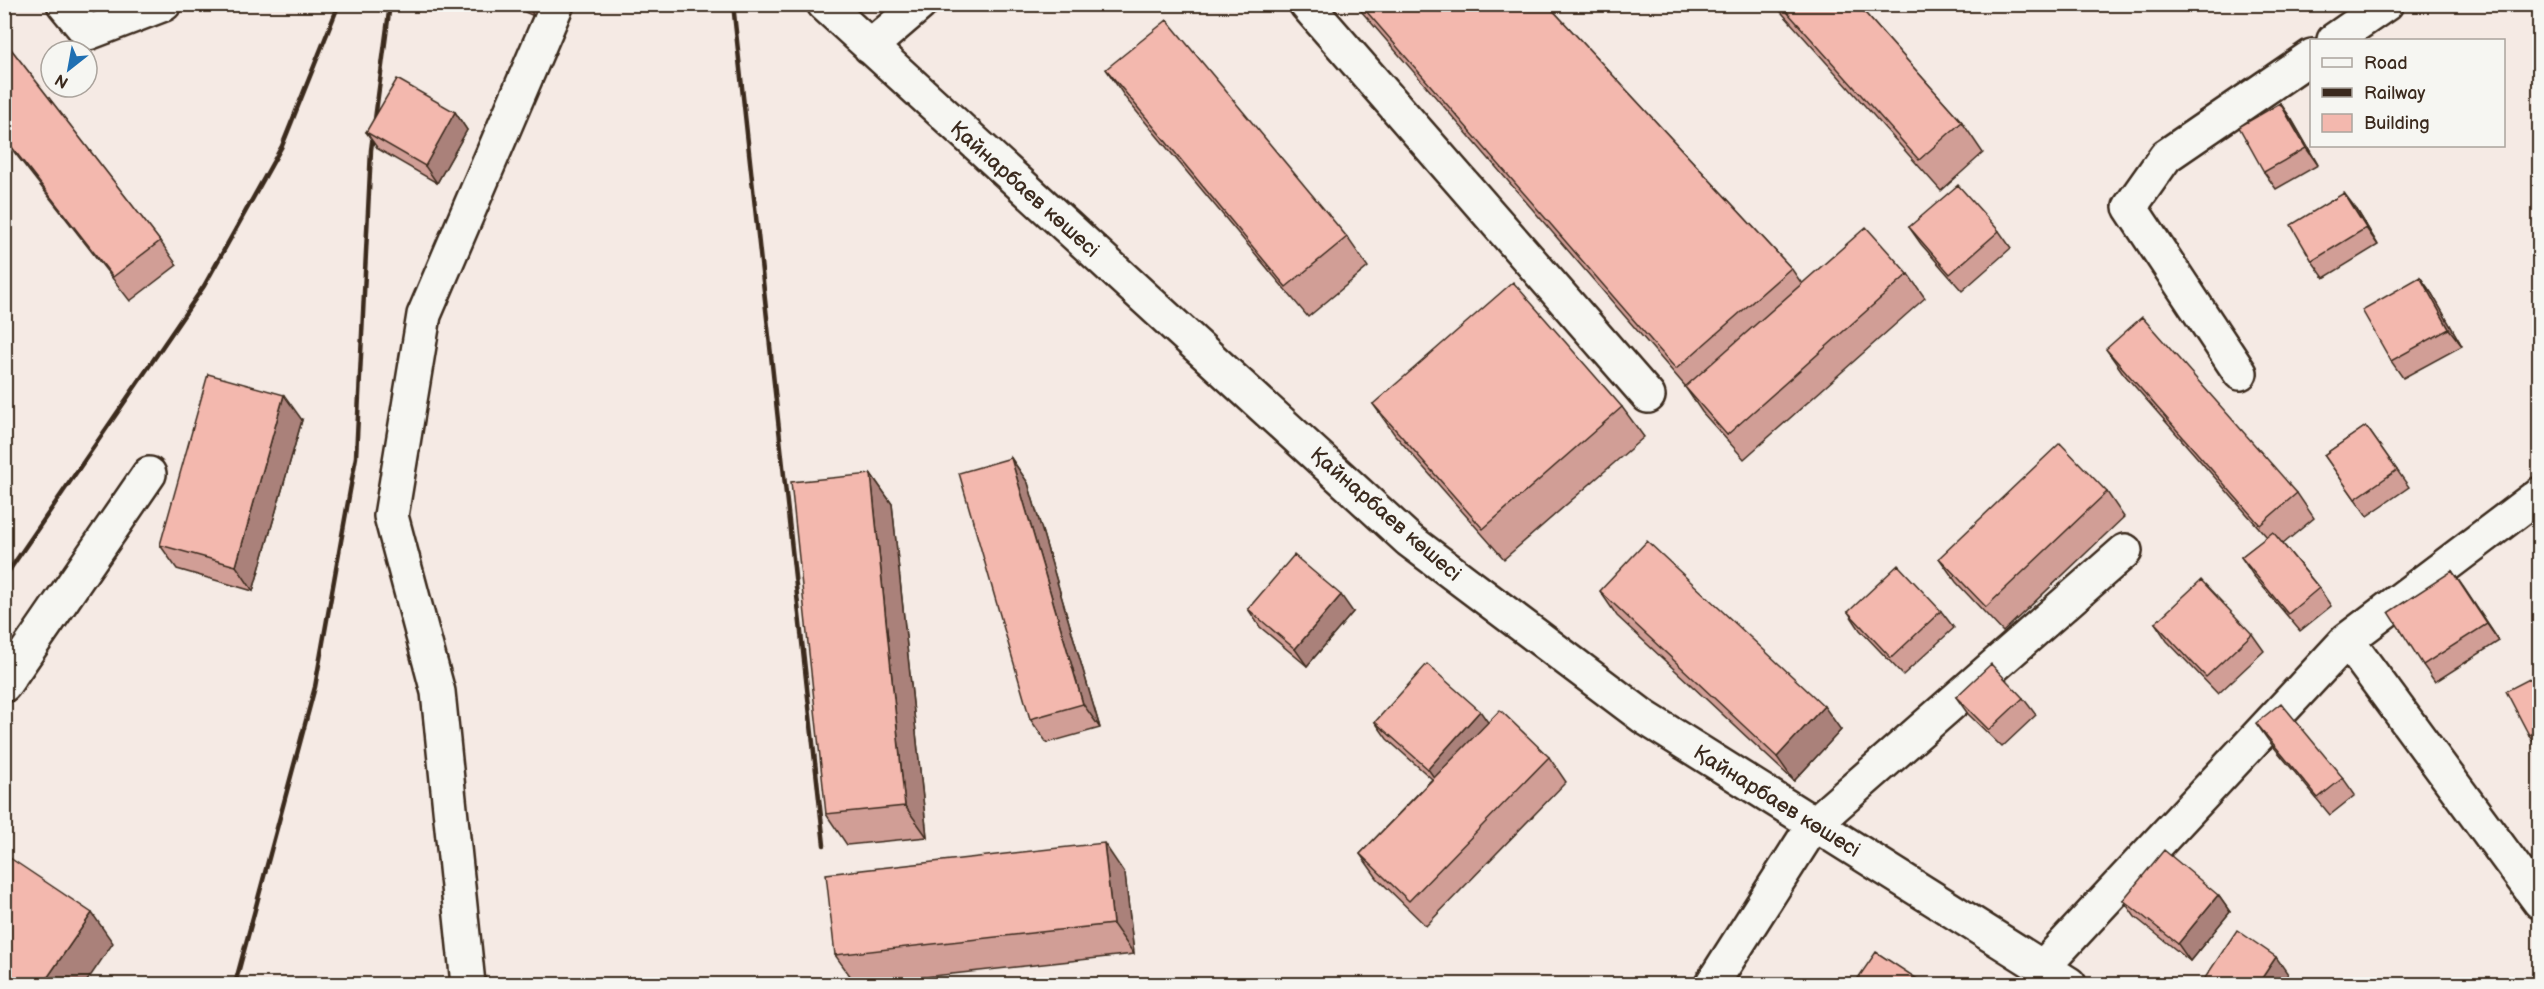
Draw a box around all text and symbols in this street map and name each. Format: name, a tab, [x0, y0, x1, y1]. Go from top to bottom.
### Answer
north arrow	[39, 39, 99, 99]
legend	[2310, 39, 2505, 147]
text: Road	[2364, 53, 2408, 74]
text: N	[52, 69, 72, 92]
text: Railway	[2364, 83, 2426, 104]
text: Building	[2364, 113, 2430, 134]
street label: Қайнарбаев көшесі	[945, 116, 1104, 263]
street label: Қайнарбаев көшесі	[1305, 442, 1466, 587]
street label: Қайнарбаев көшесі	[1689, 740, 1865, 863]

